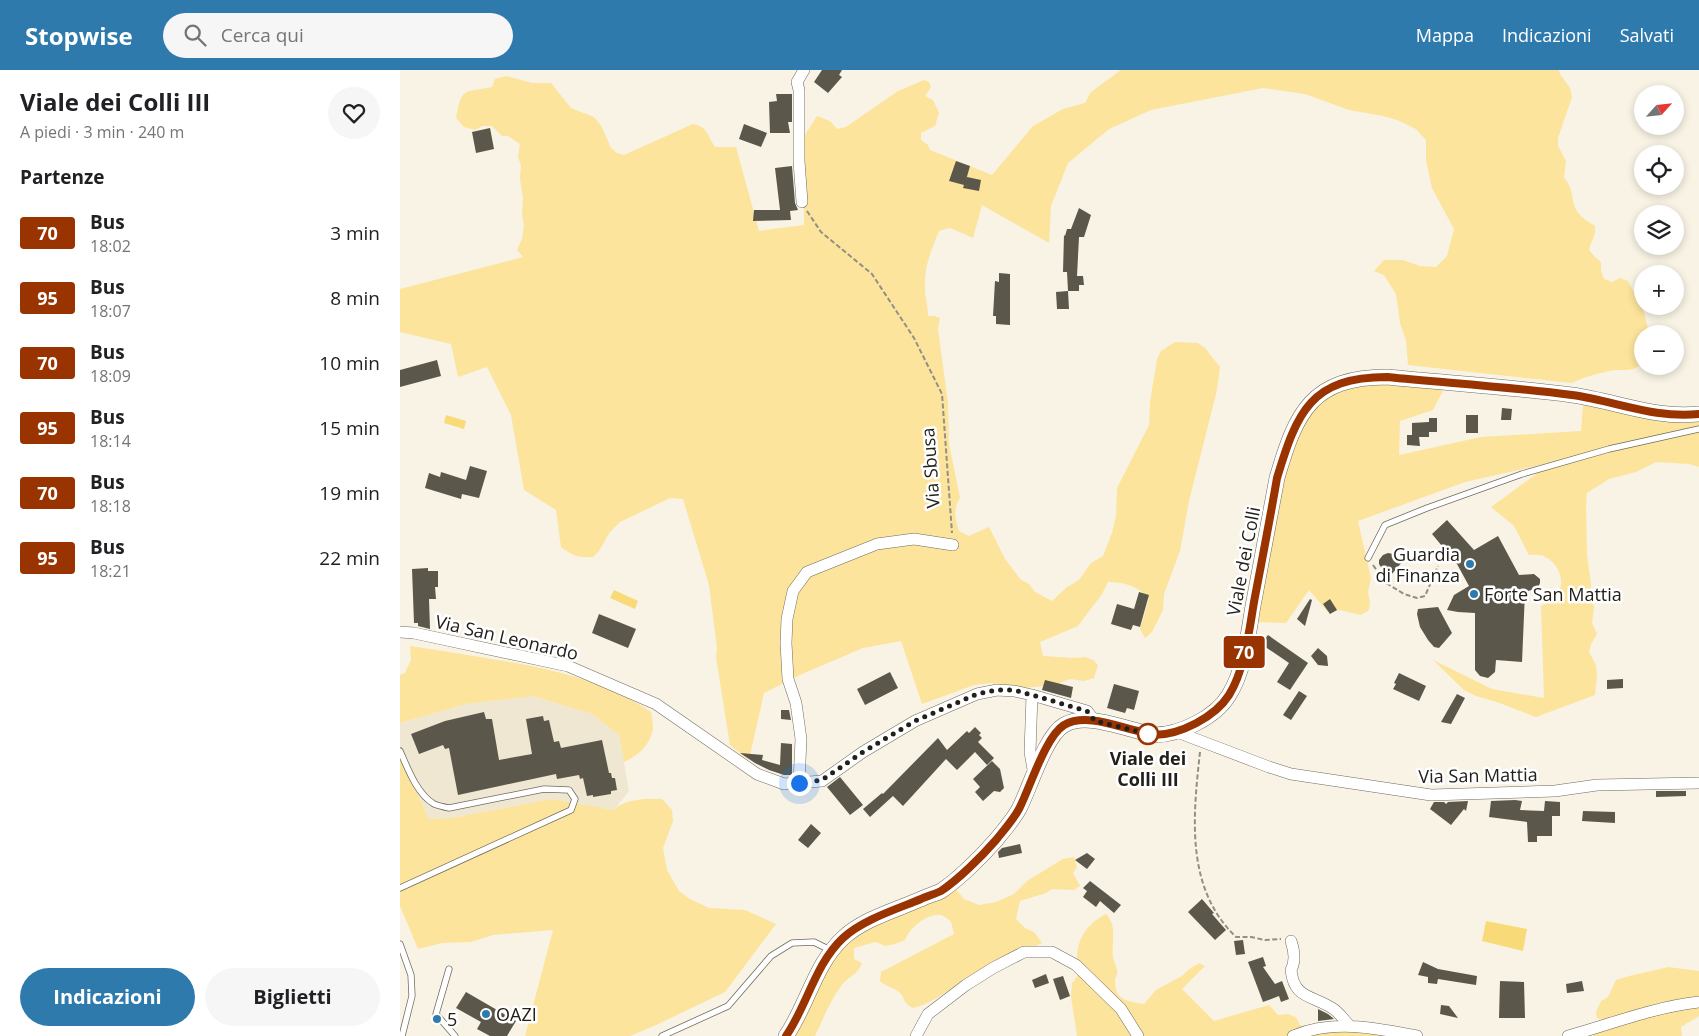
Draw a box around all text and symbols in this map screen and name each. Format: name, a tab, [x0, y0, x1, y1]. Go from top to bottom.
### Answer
search box	[163, 13, 513, 58]
text: Stopwise	[25, 19, 133, 52]
icon: search	[181, 21, 209, 49]
text: Cerca qui	[221, 22, 304, 48]
text: Mappa	[1416, 23, 1474, 47]
text: Indicazioni	[1502, 23, 1592, 47]
text: Salvati	[1620, 23, 1674, 47]
text: Viale dei Colli III	[20, 85, 210, 118]
north arrow	[1634, 85, 1684, 135]
map controls	[1634, 85, 1684, 375]
button: heart	[328, 87, 380, 139]
text: A piedi · 3 min · 240 m	[20, 121, 184, 143]
button: locate	[1634, 145, 1684, 195]
text: Partenze	[20, 164, 105, 190]
button: layers	[1634, 205, 1684, 255]
text: Bus	[90, 209, 125, 235]
text: 3 min	[330, 220, 380, 246]
text: 70	[37, 221, 58, 245]
text: 18:02	[90, 235, 131, 257]
button: +	[1634, 265, 1684, 315]
text: Bus	[90, 274, 125, 300]
text: 8 min	[330, 285, 380, 311]
text: 95	[37, 286, 58, 310]
text: 18:07	[90, 300, 131, 322]
button: −	[1634, 325, 1684, 375]
text: Bus	[90, 339, 125, 365]
text: 10 min	[319, 350, 380, 376]
text: 70	[37, 351, 58, 375]
text: 18:09	[90, 365, 131, 387]
text: Bus	[90, 404, 125, 430]
text: 15 min	[319, 415, 380, 441]
text: 95	[37, 416, 58, 440]
street label: Via Sbusa	[915, 427, 945, 509]
text: 18:14	[90, 430, 131, 452]
text: Bus	[90, 469, 125, 495]
text: 19 min	[319, 480, 380, 506]
text: 70	[37, 481, 58, 505]
text: 18:18	[90, 495, 131, 517]
street label: Viale dei Colli	[1221, 504, 1265, 618]
text: Bus	[90, 534, 125, 560]
place label: Guardia di Finanza	[1375, 542, 1460, 587]
text: 22 min	[319, 545, 380, 571]
text: 95	[37, 546, 58, 570]
marker: Guardia di Finanza	[1464, 558, 1476, 570]
text: 18:21	[90, 560, 131, 582]
place label: Forte San Mattia	[1484, 582, 1622, 606]
marker: Forte San Mattia	[1468, 588, 1480, 600]
street label: Via San Leonardo	[433, 609, 581, 665]
line badge: 70	[1222, 636, 1266, 668]
text: 70	[1234, 640, 1254, 664]
marker: Viale dei Colli III	[1137, 723, 1159, 745]
place label: Viale dei Colli III	[1110, 746, 1186, 791]
street label: Via San Mattia	[1418, 762, 1538, 788]
your location	[787, 771, 812, 796]
button: Indicazioni	[20, 968, 195, 1026]
button: Biglietti	[205, 968, 380, 1026]
place label: OAZI	[496, 1002, 537, 1026]
place label: 5	[447, 1007, 457, 1031]
marker: OAZI	[480, 1008, 492, 1020]
marker: 5	[431, 1013, 443, 1025]

